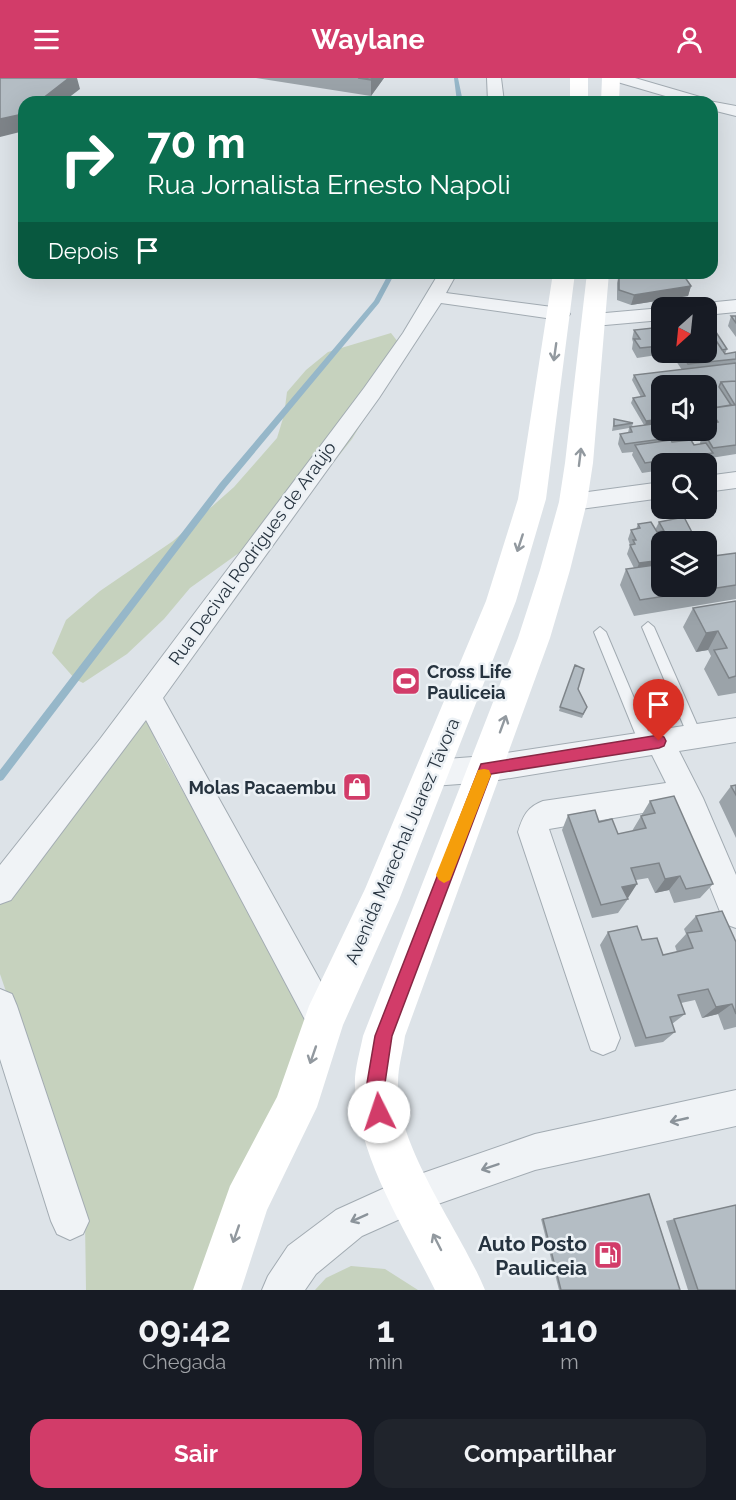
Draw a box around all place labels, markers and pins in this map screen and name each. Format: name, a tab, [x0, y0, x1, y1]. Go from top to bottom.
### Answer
place label: Cross Life Pauliceia	[427, 661, 512, 703]
sports icon: Cross Life Pauliceia	[390, 665, 422, 697]
pin	[633, 679, 684, 741]
shop icon: Molas Pacaembu	[341, 771, 373, 803]
place label: Molas Pacaembu	[188, 777, 336, 798]
place label: Auto Posto Pauliceia	[478, 1231, 587, 1280]
fuel station icon: Auto Posto Pauliceia	[592, 1239, 624, 1271]

